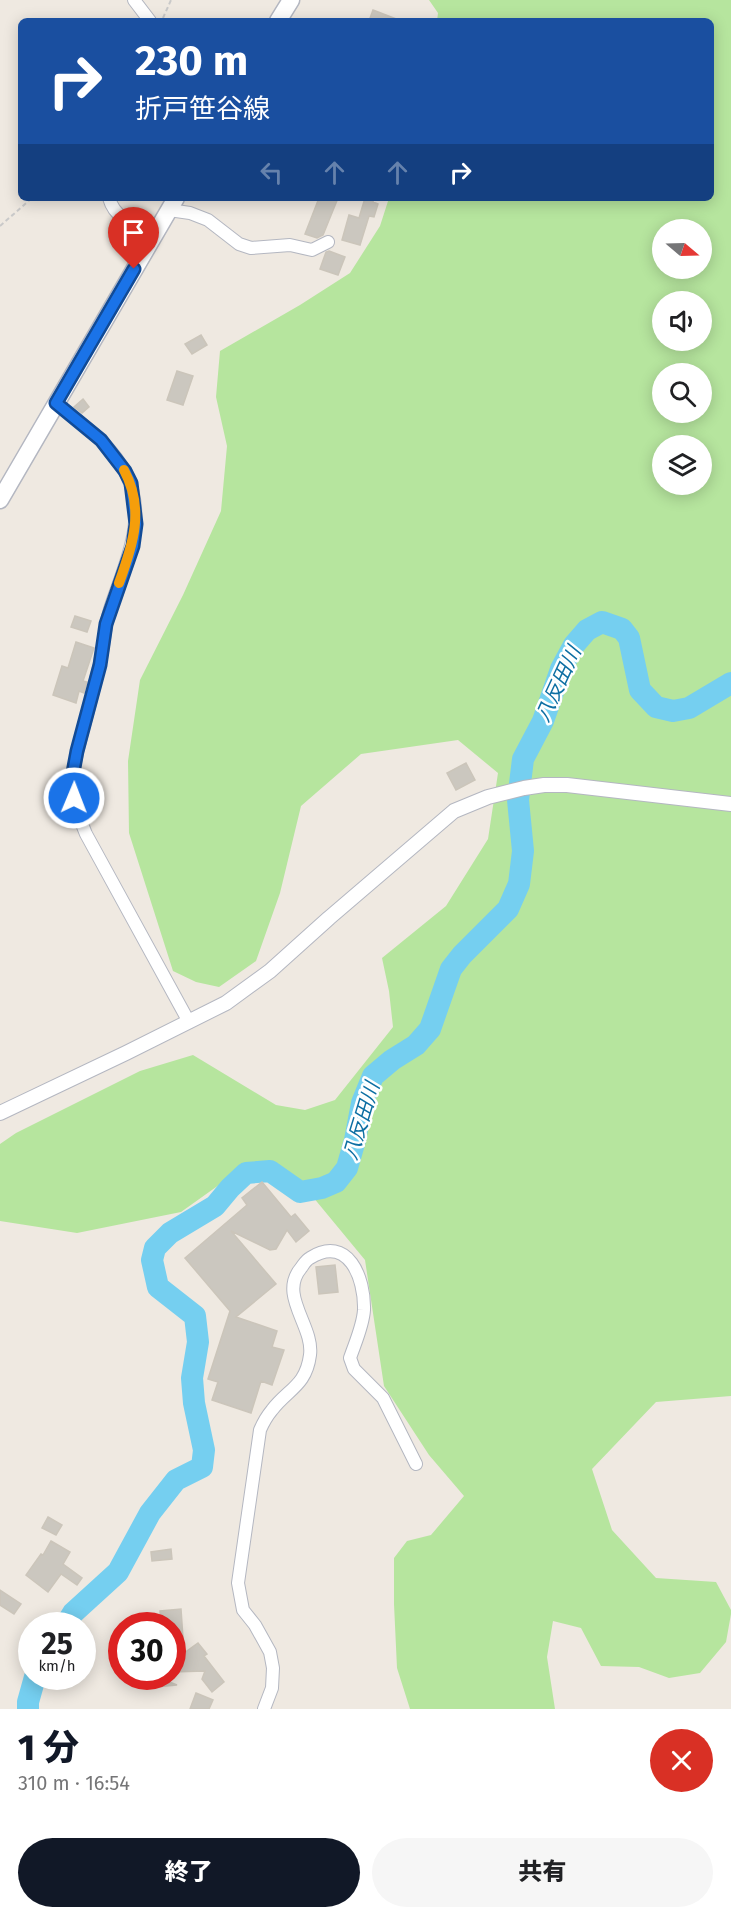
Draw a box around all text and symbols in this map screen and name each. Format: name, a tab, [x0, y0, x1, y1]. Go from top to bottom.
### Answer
text: 230 m	[135, 36, 248, 86]
icon: right	[36, 42, 114, 120]
text: 折戸笹谷線	[135, 93, 270, 125]
icon: left	[255, 156, 288, 189]
icon: ahead	[318, 156, 351, 189]
icon: ahead	[381, 156, 414, 189]
icon: right	[444, 156, 477, 189]
pin	[108, 207, 159, 269]
icon: arrive	[117, 216, 150, 249]
north arrow	[652, 219, 712, 279]
map controls	[652, 219, 712, 495]
button: sound	[652, 291, 712, 351]
button: search	[652, 363, 712, 423]
button: layers	[652, 435, 712, 495]
water label: 八反田川	[530, 641, 587, 725]
position arrow	[42, 766, 106, 830]
water label: 八反田川	[338, 1077, 385, 1163]
speed limit sign: 30	[108, 1612, 186, 1690]
text: 25	[41, 1626, 73, 1662]
text: km/h	[38, 1657, 76, 1675]
text: 1 分	[18, 1726, 79, 1770]
button: close	[650, 1729, 713, 1792]
text: 310 m · 16:54	[18, 1771, 130, 1795]
button: 終了	[18, 1838, 360, 1907]
button: 共有	[372, 1838, 713, 1907]

